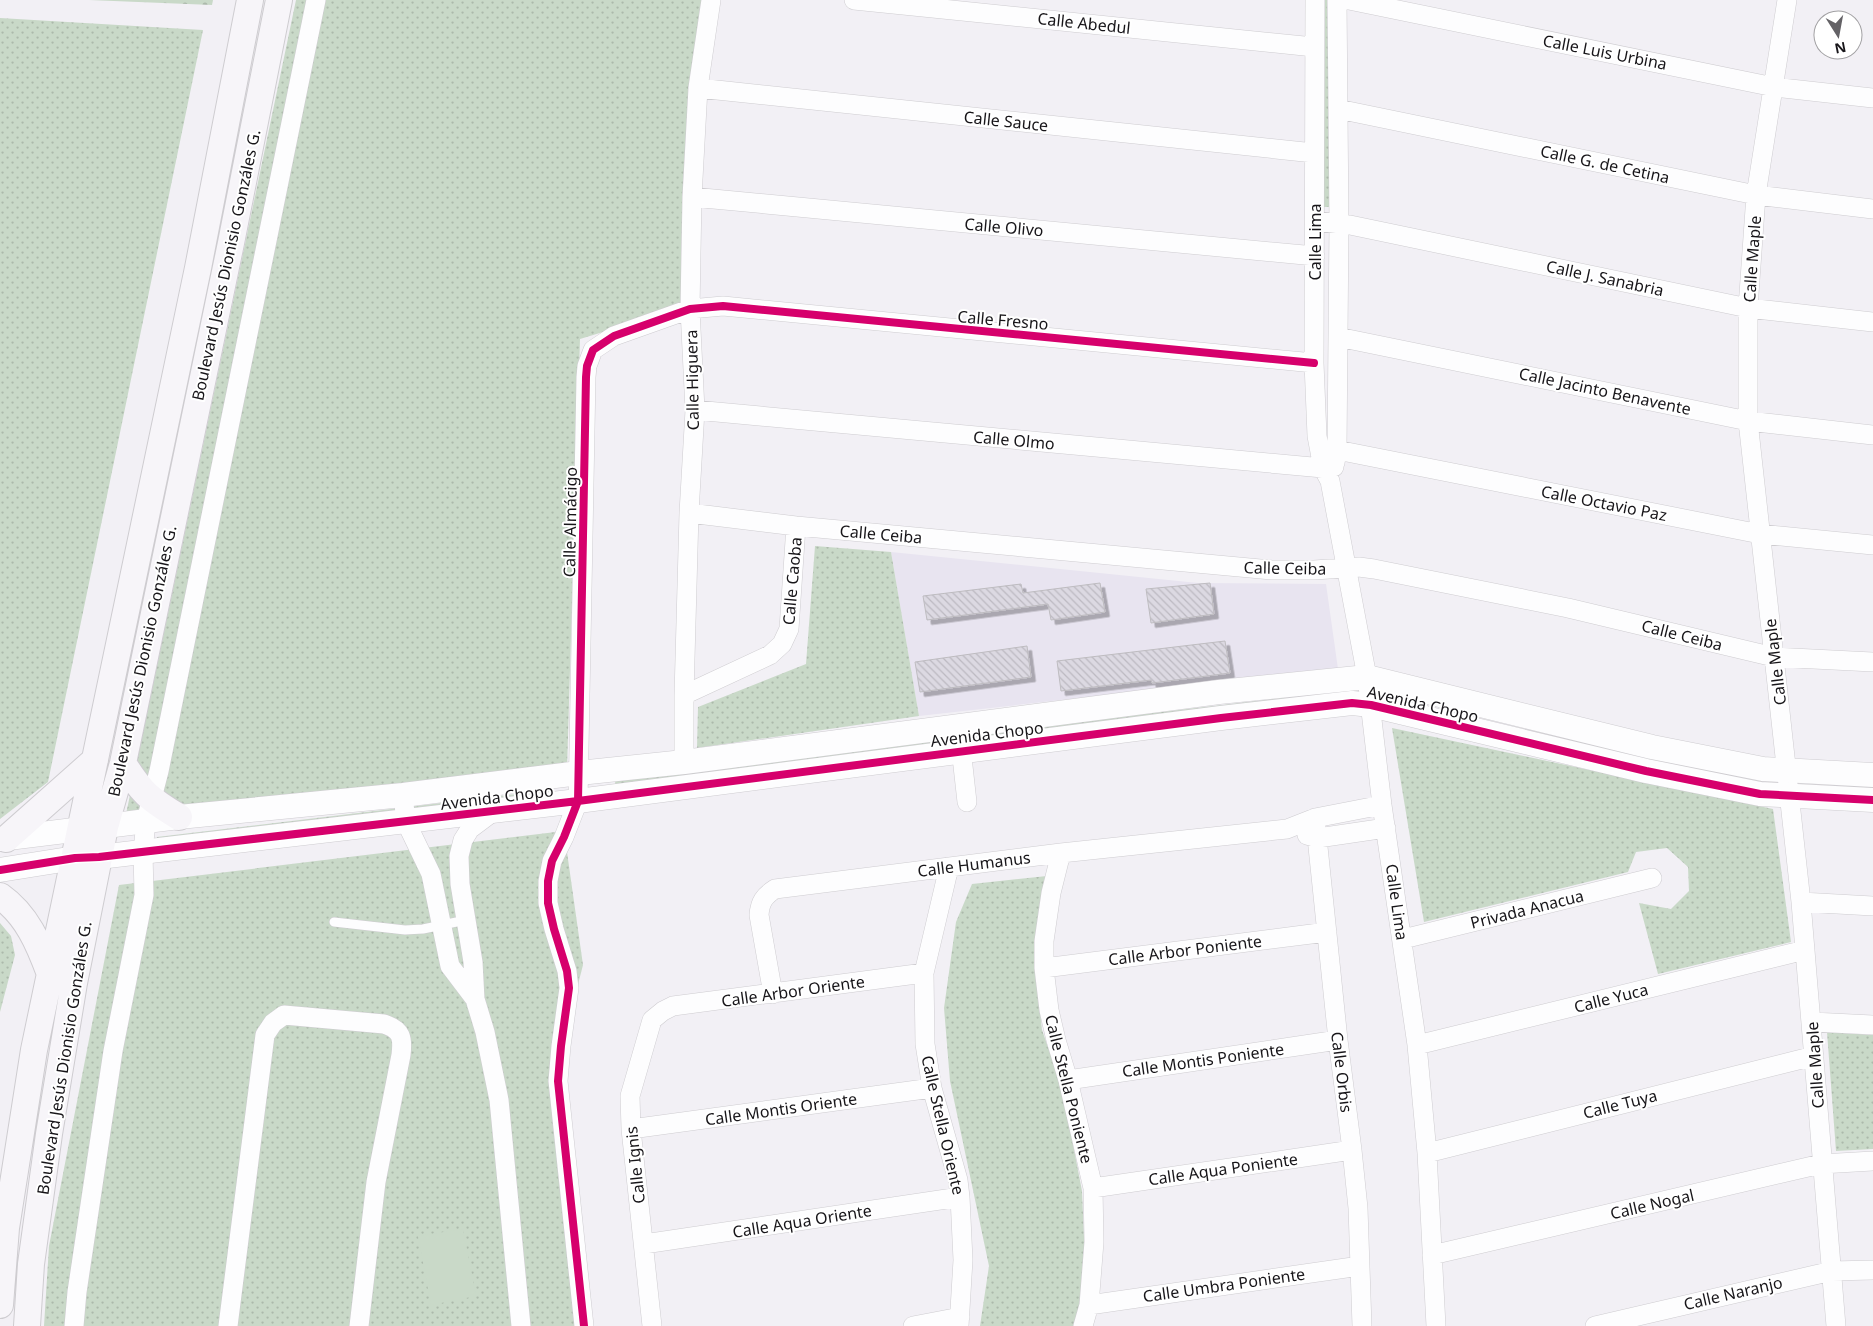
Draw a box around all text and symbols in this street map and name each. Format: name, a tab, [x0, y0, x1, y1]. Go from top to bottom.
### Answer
street label: Calle Abedul	[1036, 7, 1132, 39]
north arrow	[1813, 10, 1863, 60]
street label: Calle Luis Urbina	[1541, 29, 1669, 75]
text: N	[1833, 38, 1848, 59]
street label: Calle Sauce	[963, 106, 1049, 136]
street label: Boulevard Jesús Dionisio Gonzáles G.	[186, 127, 266, 403]
street label: Calle G. de Cetina	[1538, 140, 1672, 188]
street label: Calle Lima	[1304, 204, 1326, 280]
street label: Calle Olivo	[964, 213, 1044, 241]
street label: Calle Maple	[1738, 215, 1766, 303]
street label: Calle J. Sanabria	[1544, 255, 1666, 301]
street label: Calle Fresno	[957, 305, 1049, 335]
street label: Calle Higuera	[680, 330, 704, 430]
street label: Calle Jacinto Benavente	[1517, 362, 1693, 420]
street label: Calle Olmo	[972, 425, 1056, 455]
street label: Calle Almácigo	[558, 467, 582, 577]
street label: Calle Octavio Paz	[1539, 480, 1669, 526]
street label: Calle Ceiba	[839, 519, 923, 549]
street label: Boulevard Jesús Dionisio Gonzáles G.	[102, 523, 182, 799]
street label: Calle Caoba	[777, 536, 807, 626]
street label: Calle Ceiba	[1244, 556, 1326, 580]
street label: Calle Ceiba	[1639, 614, 1725, 656]
street label: Calle Maple	[1759, 617, 1791, 707]
street label: Avenida Chopo	[1365, 681, 1481, 727]
street label: Avenida Chopo	[929, 716, 1045, 752]
street label: Avenida Chopo	[439, 779, 555, 815]
street label: Calle Humanus	[916, 846, 1032, 882]
street label: Calle Lima	[1381, 862, 1413, 942]
street label: Privada Anacua	[1468, 884, 1586, 934]
street label: Boulevard Jesús Dionisio Gonzáles G.	[31, 920, 97, 1196]
street label: Calle Arbor Poniente	[1107, 930, 1263, 970]
street label: Calle Arbor Oriente	[720, 970, 866, 1012]
street label: Calle Yuca	[1572, 978, 1650, 1018]
street label: Calle Stella Poniente	[1040, 1012, 1098, 1166]
street label: Calle Maple	[1801, 1021, 1829, 1109]
street label: Calle Orbis	[1326, 1030, 1358, 1114]
street label: Calle Montis Poniente	[1121, 1038, 1285, 1082]
street label: Calle Stella Oriente	[916, 1053, 970, 1197]
street label: Calle Tuya	[1581, 1084, 1659, 1124]
street label: Calle Montis Oriente	[704, 1087, 858, 1131]
street label: Calle Ignis	[620, 1125, 650, 1205]
street label: Calle Aqua Poniente	[1147, 1148, 1299, 1190]
street label: Calle Nogal	[1608, 1184, 1696, 1224]
street label: Calle Aqua Oriente	[731, 1199, 873, 1243]
street label: Calle Umbra Poniente	[1141, 1263, 1307, 1307]
street label: Calle Naranjo	[1682, 1271, 1784, 1315]

